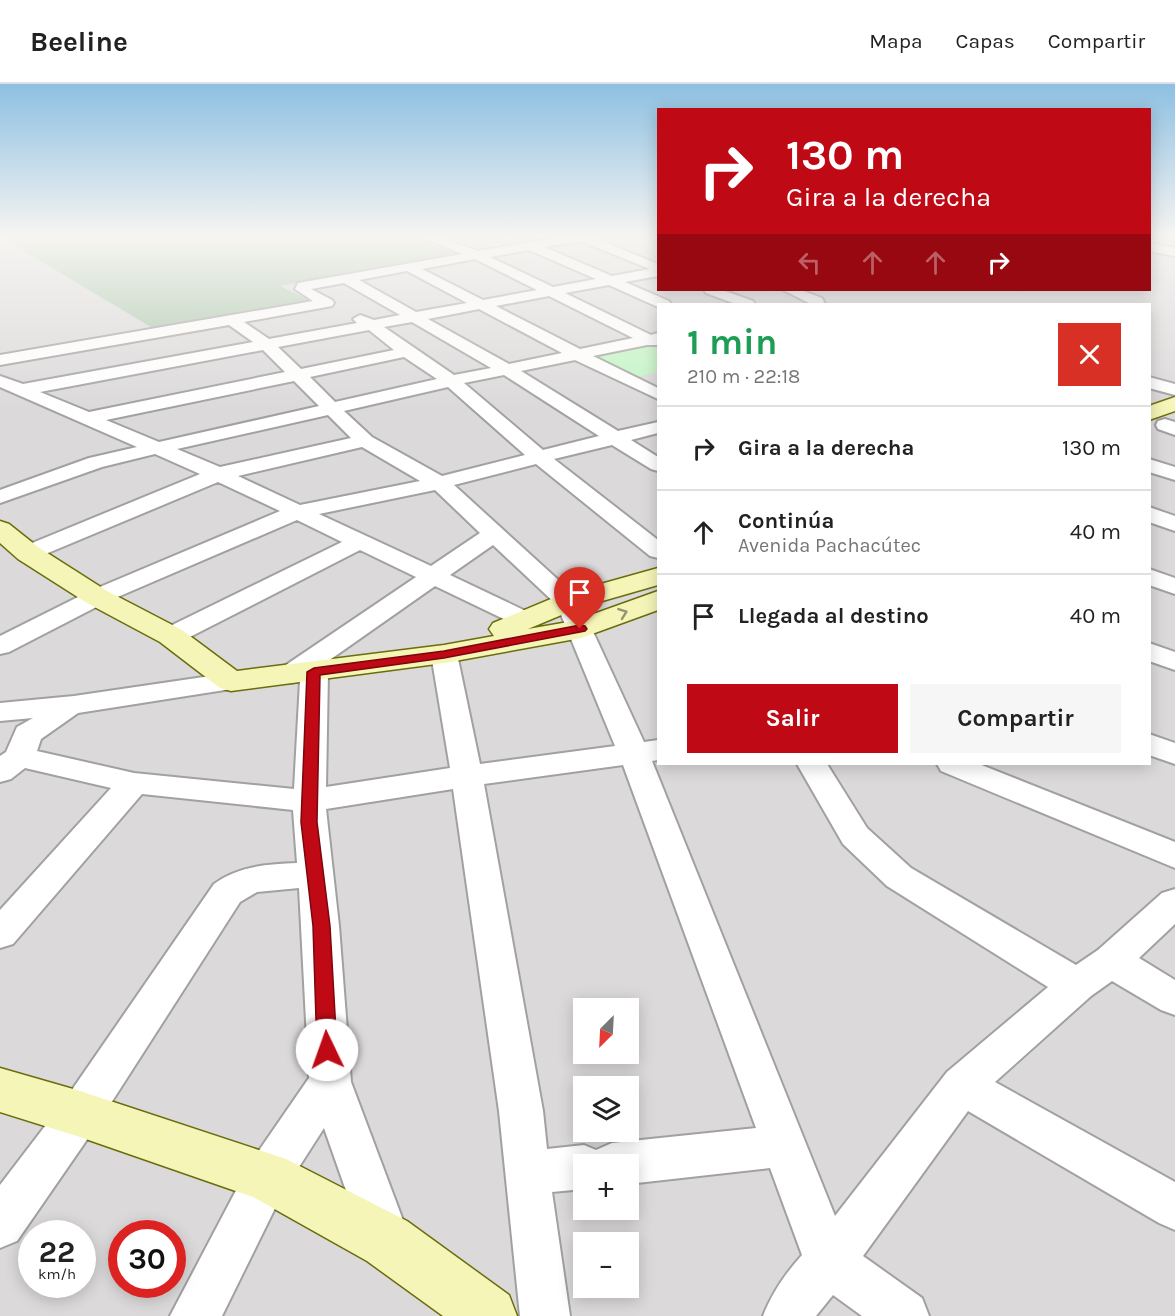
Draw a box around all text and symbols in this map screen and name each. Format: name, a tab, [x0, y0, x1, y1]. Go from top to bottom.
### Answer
text: Beeline	[30, 25, 128, 58]
text: Mapa	[869, 29, 923, 53]
text: Capas	[956, 29, 1015, 53]
text: Compartir	[1048, 29, 1145, 53]
text: 130 m	[786, 130, 904, 180]
icon: right	[687, 132, 765, 210]
text: Gira a la derecha	[786, 181, 991, 213]
icon: left	[793, 246, 826, 279]
icon: ahead	[856, 246, 889, 279]
icon: ahead	[919, 246, 952, 279]
icon: right	[982, 246, 1015, 279]
text: 1 min	[687, 321, 777, 363]
button: close	[1058, 323, 1121, 386]
text: 210 m · 22:18	[687, 365, 800, 388]
icon: right	[687, 432, 720, 465]
text: Gira a la derecha	[738, 435, 914, 461]
text: 130 m	[1062, 435, 1121, 461]
text: Continúa	[738, 508, 834, 534]
icon: ahead	[687, 516, 720, 549]
text: 40 m	[1070, 519, 1121, 545]
text: Avenida Pachacútec	[738, 534, 921, 557]
pin	[554, 567, 605, 629]
icon: arrive	[563, 576, 596, 609]
icon: arrive	[687, 600, 720, 633]
text: Llegada al destino	[738, 603, 929, 629]
text: 40 m	[1070, 603, 1121, 629]
one-way arrow	[617, 608, 628, 621]
button: Salir	[687, 684, 898, 753]
button: Compartir	[910, 684, 1121, 753]
north arrow	[573, 998, 639, 1064]
map controls	[573, 998, 639, 1298]
position arrow	[295, 1018, 359, 1082]
button: layers	[573, 1076, 639, 1142]
button: +	[573, 1154, 639, 1220]
speed limit sign: 30	[108, 1220, 186, 1298]
button: −	[573, 1232, 639, 1298]
text: 22	[39, 1234, 75, 1270]
text: km/h	[38, 1265, 76, 1283]

